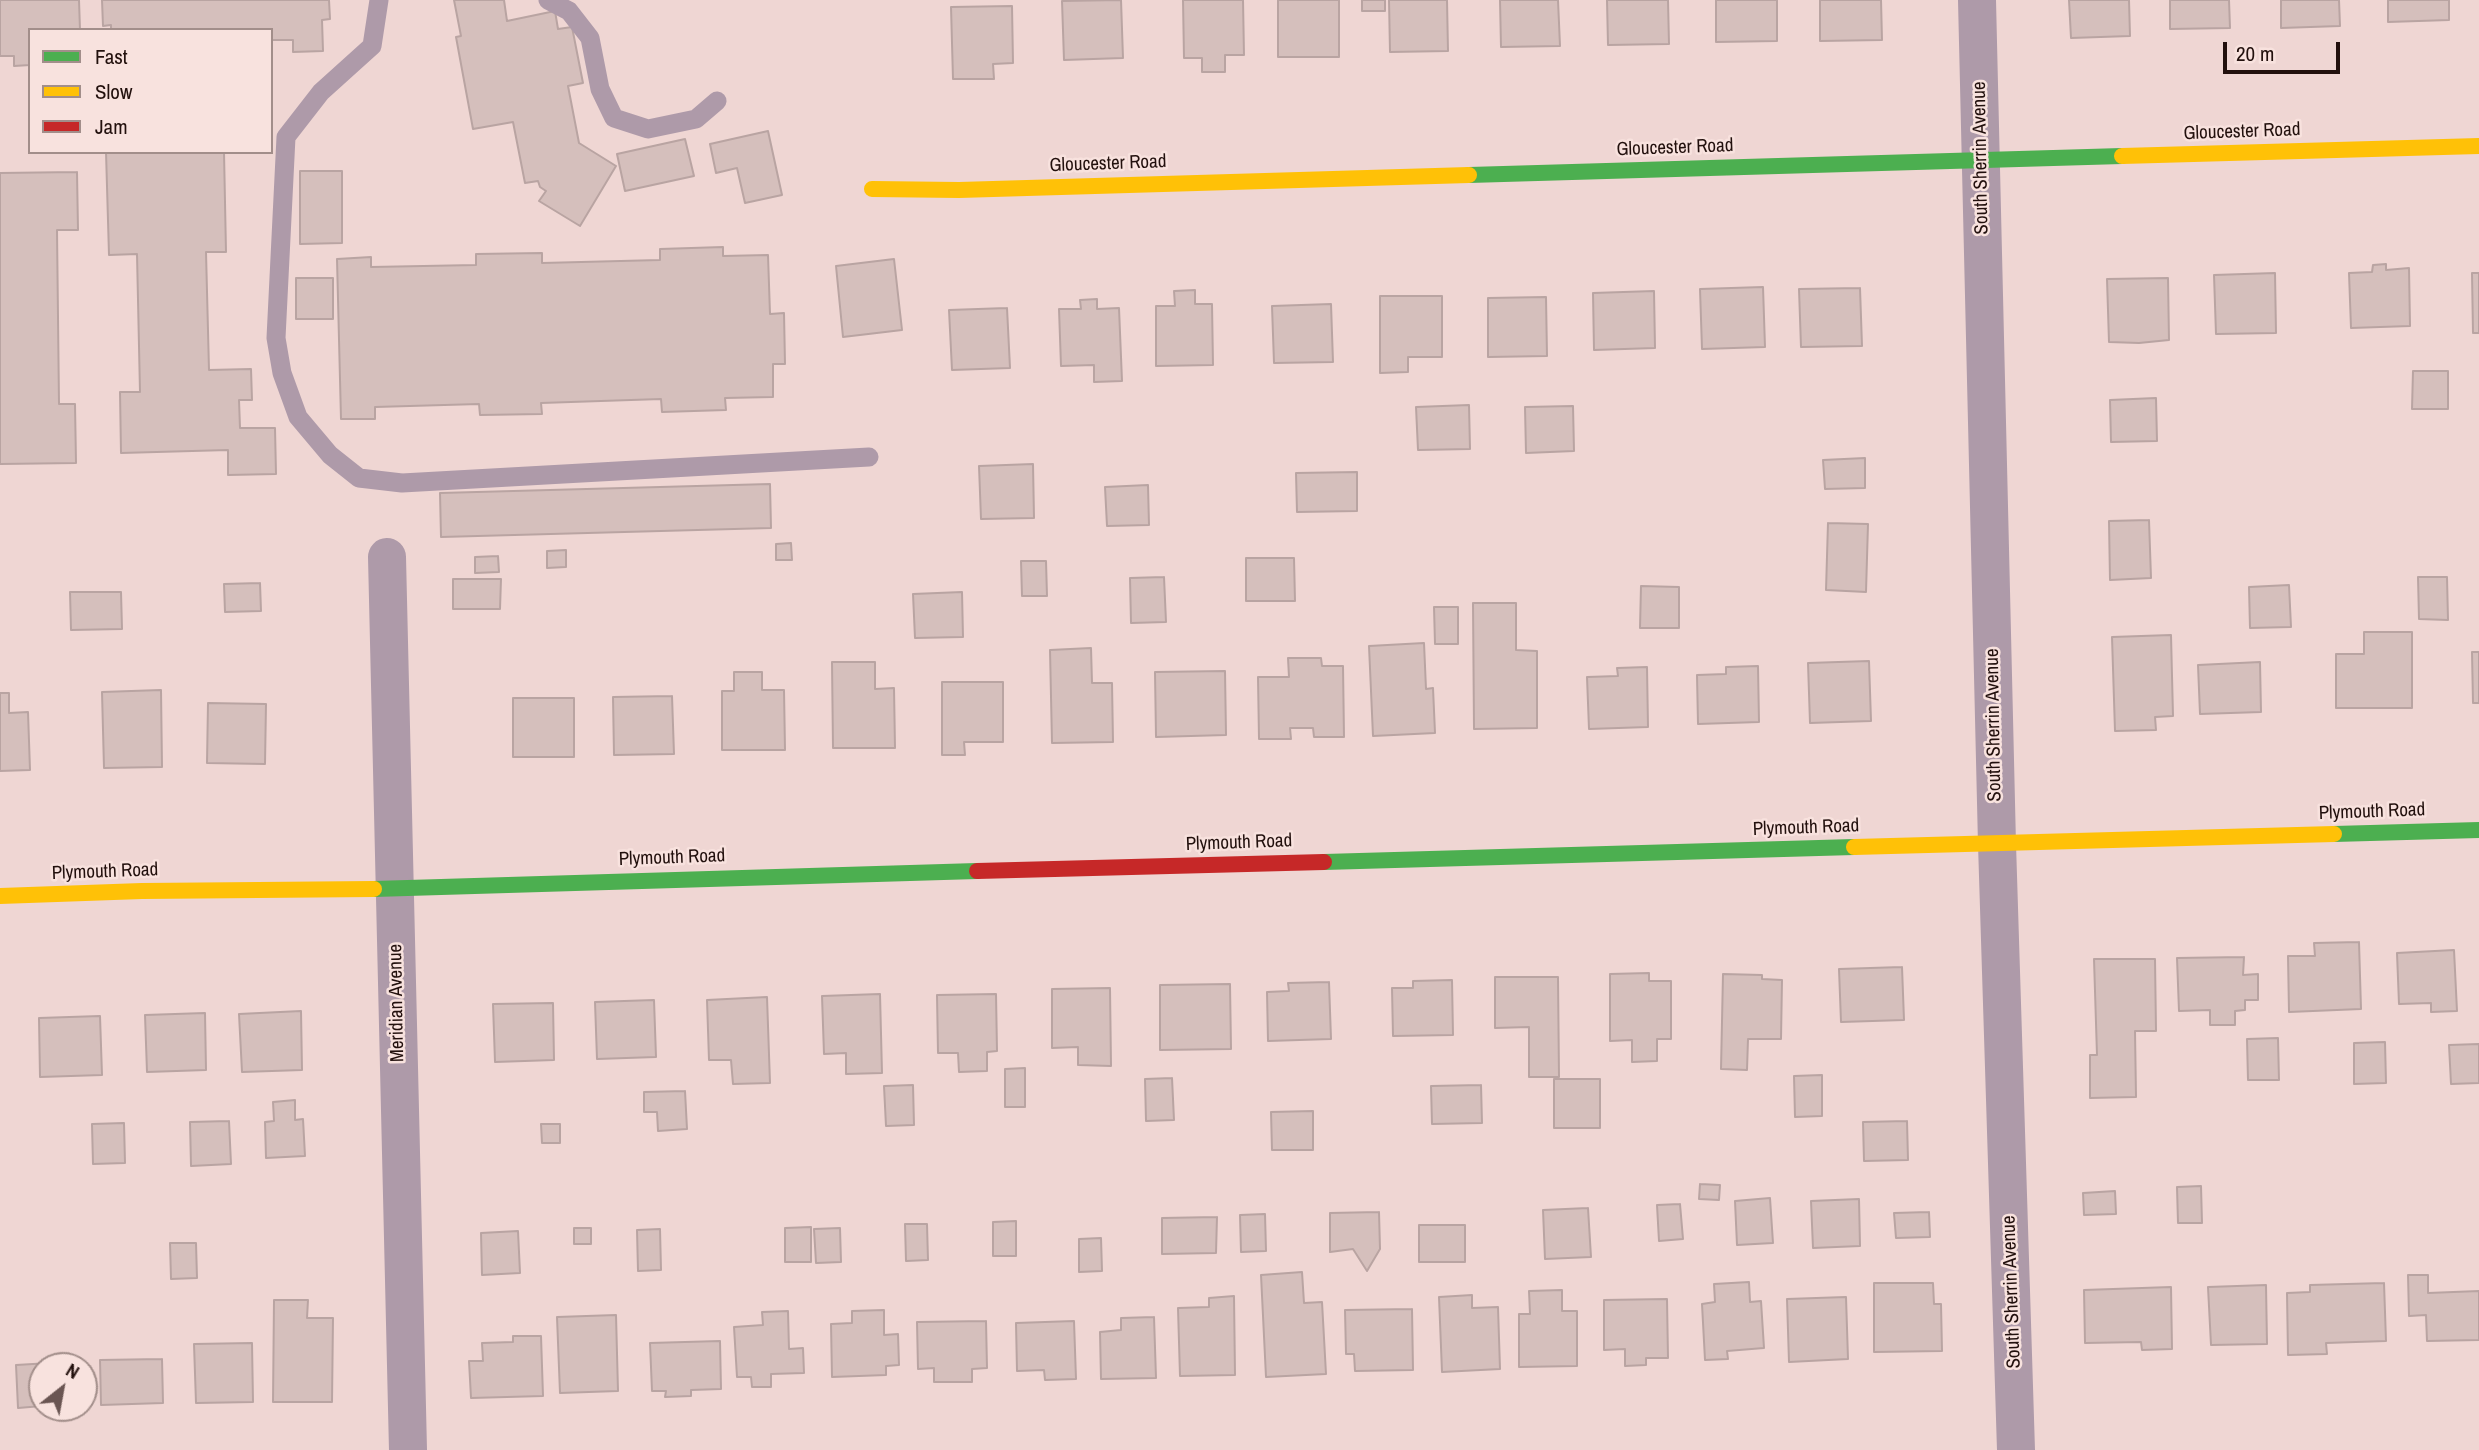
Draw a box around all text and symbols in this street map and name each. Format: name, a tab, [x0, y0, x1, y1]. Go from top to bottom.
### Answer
legend	[28, 28, 273, 154]
scale bar	[2227, 28, 2344, 72]
text: 20 m	[2236, 39, 2274, 68]
text: Fast	[95, 42, 128, 71]
text: Slow	[95, 77, 132, 106]
street label: South Sherrin Avenue	[1968, 81, 1994, 235]
text: Jam	[95, 112, 128, 141]
street label: Gloucester Road	[2183, 119, 2301, 145]
street label: Gloucester Road	[1616, 135, 1734, 161]
street label: Gloucester Road	[1049, 151, 1167, 177]
street label: South Sherrin Avenue	[1981, 648, 2007, 802]
street label: Plymouth Road	[2318, 799, 2426, 825]
street label: Plymouth Road	[1752, 815, 1860, 841]
street label: Plymouth Road	[1185, 830, 1293, 856]
street label: Plymouth Road	[618, 845, 726, 871]
street label: Plymouth Road	[51, 859, 159, 885]
street label: Meridian Avenue	[385, 944, 409, 1062]
street label: South Sherrin Avenue	[1998, 1215, 2026, 1369]
north arrow	[28, 1352, 98, 1422]
text: N	[61, 1357, 84, 1385]

